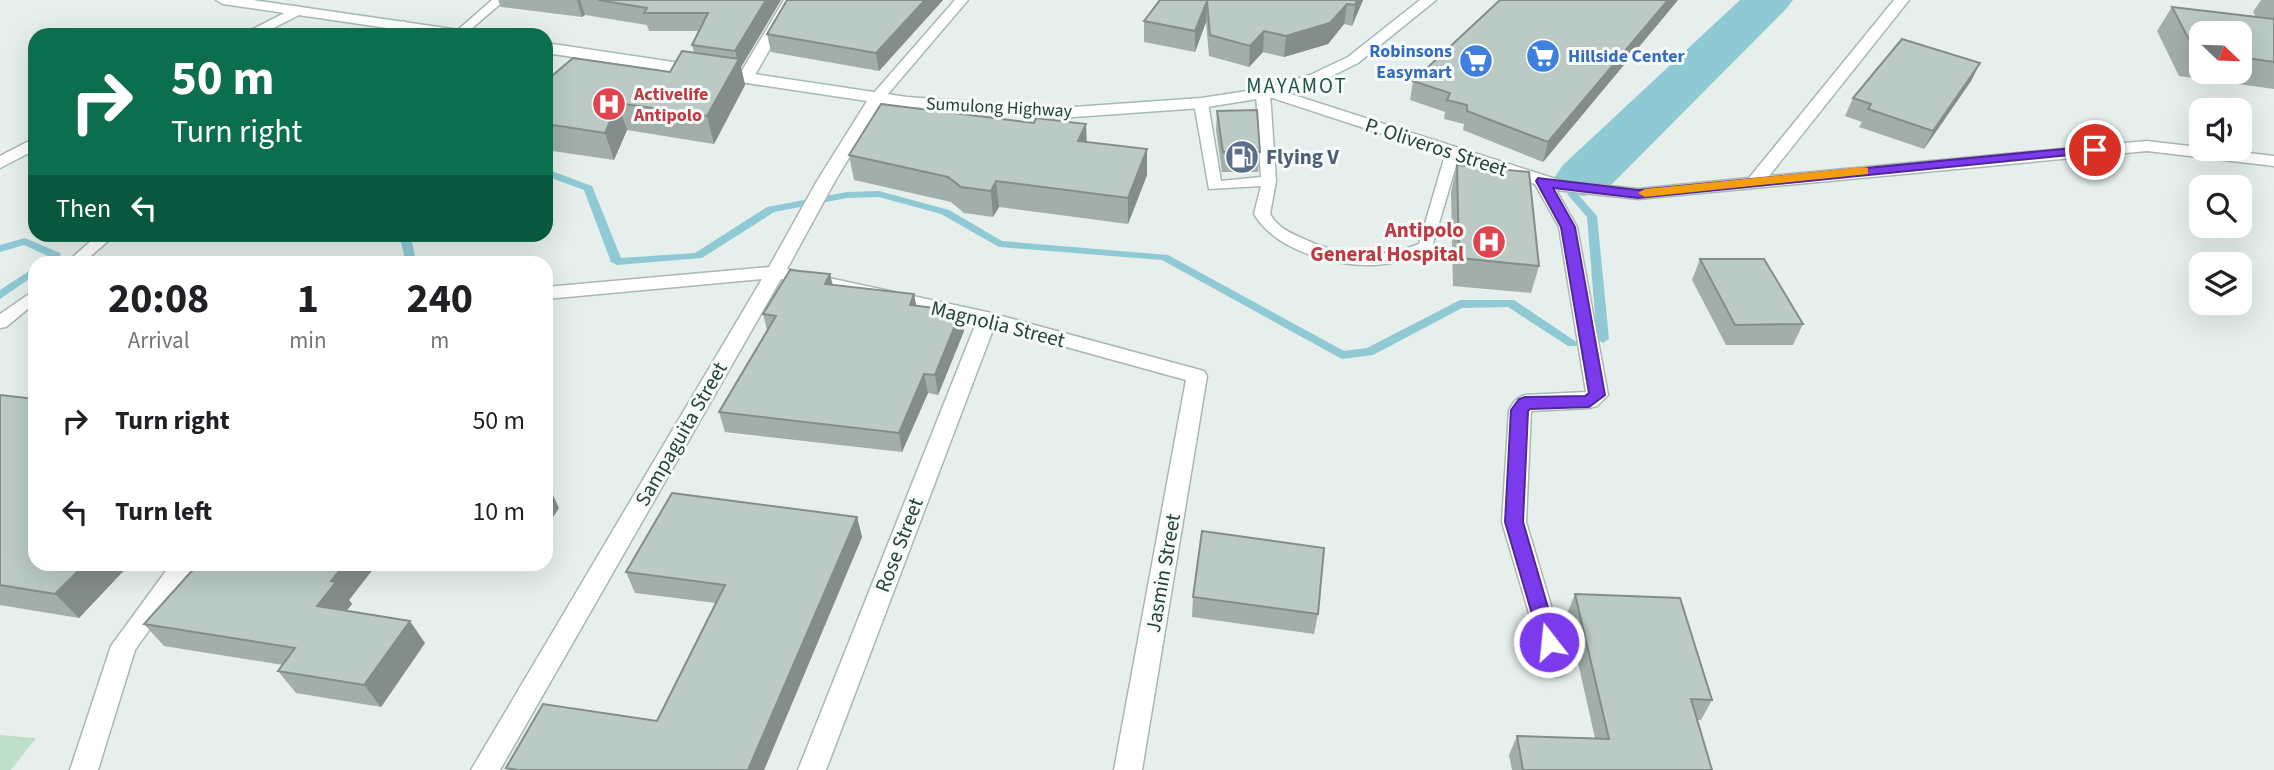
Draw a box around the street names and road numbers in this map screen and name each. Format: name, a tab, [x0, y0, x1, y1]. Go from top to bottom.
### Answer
street label: Sumulong Highway	[925, 91, 1073, 124]
street label: P. Oliveros Street	[1361, 110, 1511, 184]
street label: Magnolia Street	[928, 293, 1068, 355]
street label: Sampaguita Street	[627, 356, 735, 512]
street label: Rose Street	[867, 493, 931, 597]
street label: Jasmin Street	[1138, 511, 1188, 635]

